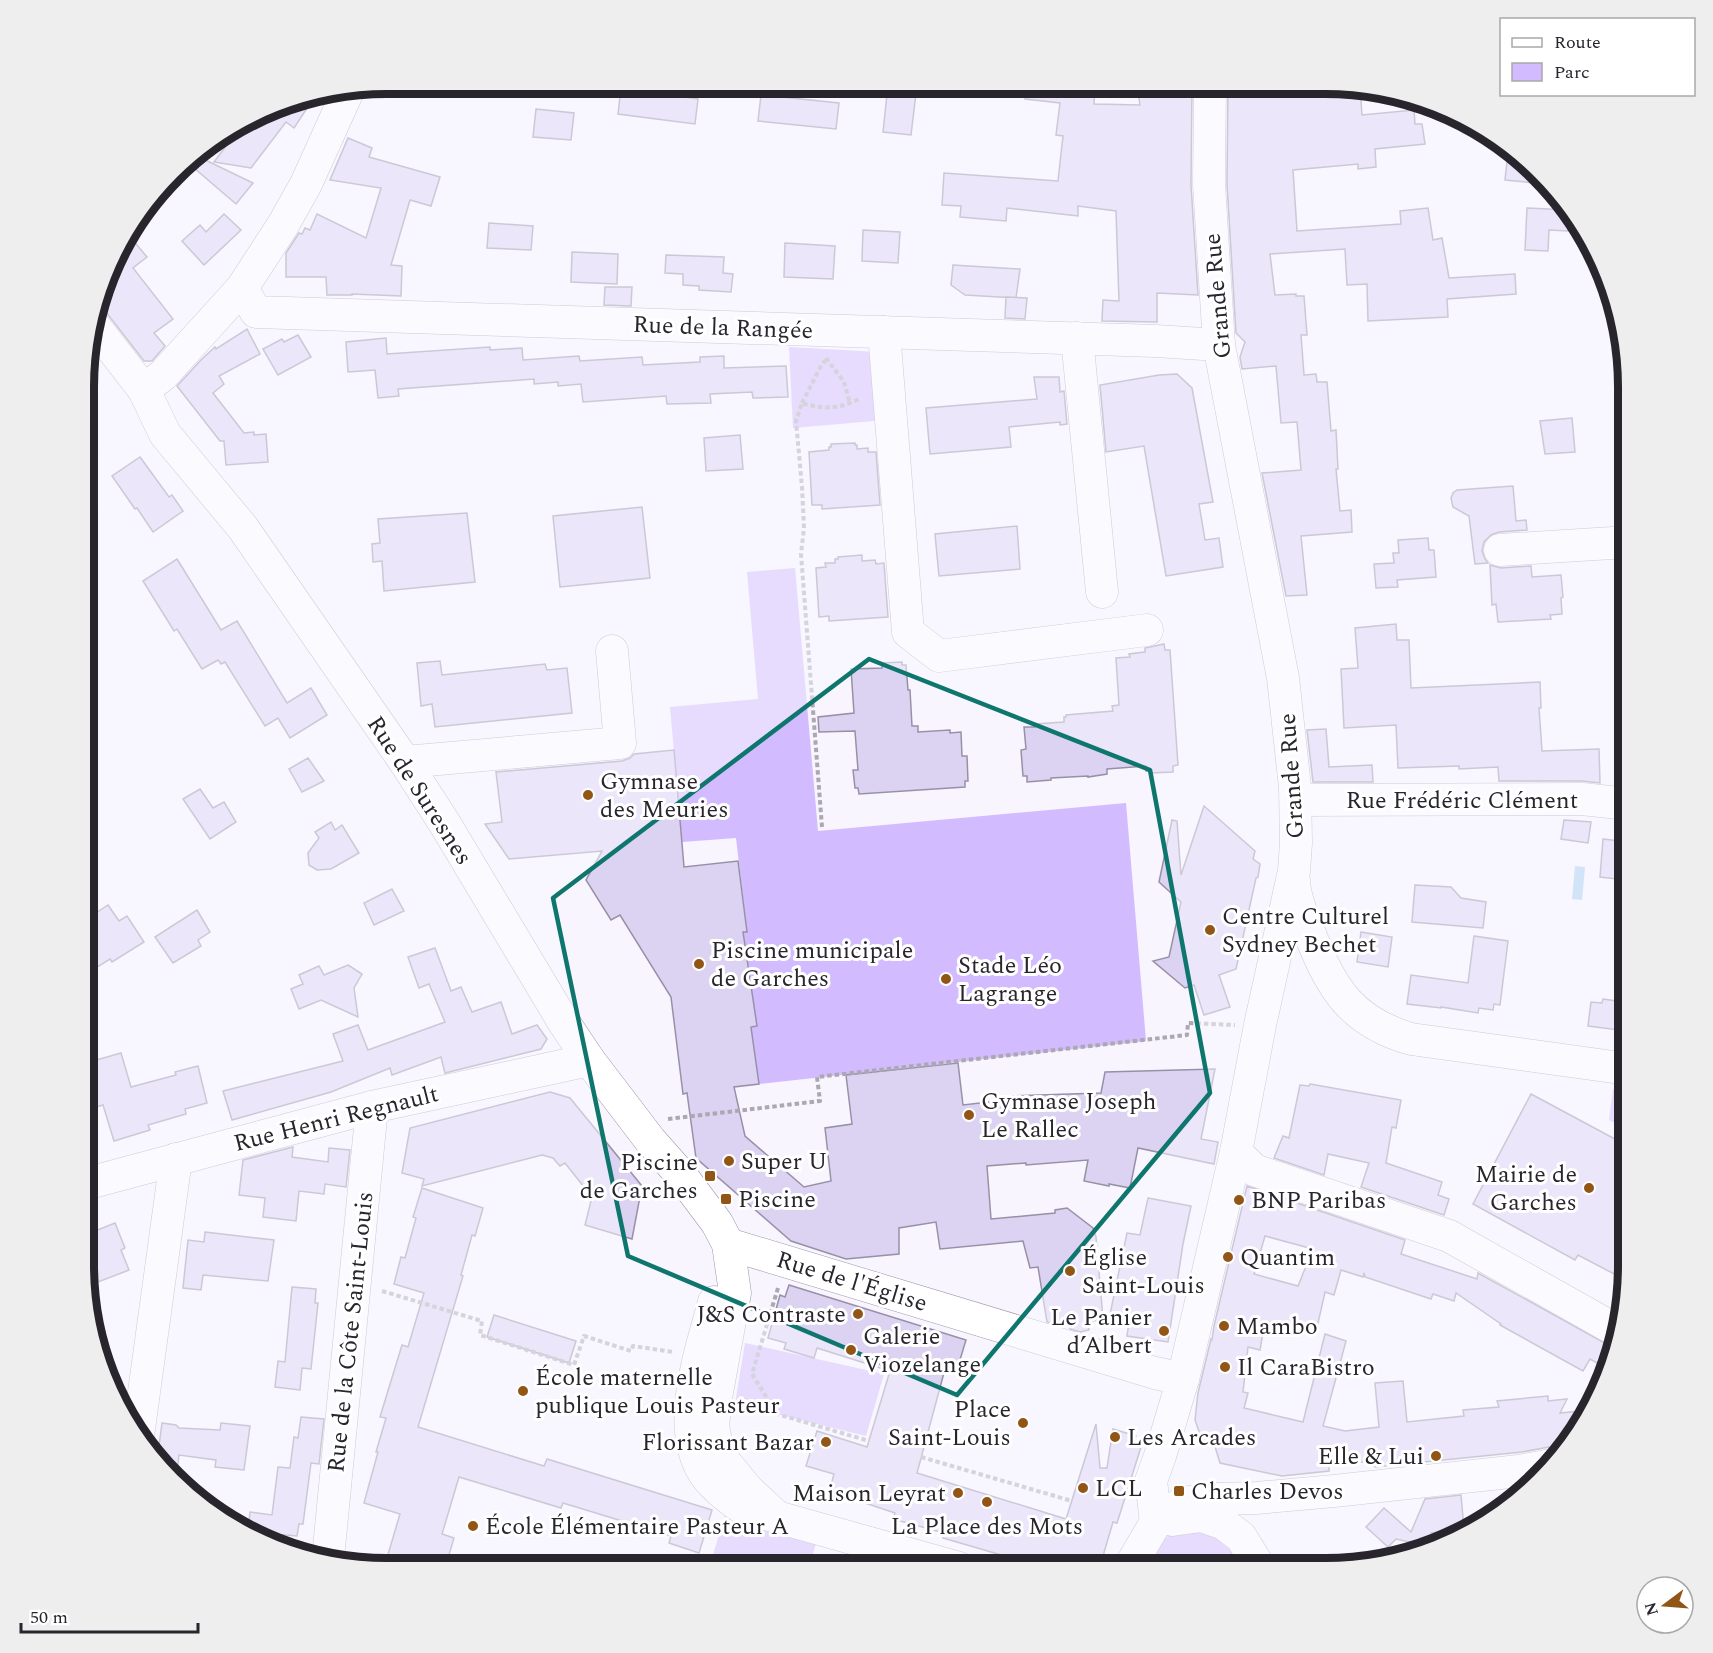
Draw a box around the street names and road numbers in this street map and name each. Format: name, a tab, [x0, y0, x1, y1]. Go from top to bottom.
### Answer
street label: Grande Rue	[1195, 232, 1241, 360]
street label: Rue de la Rangée	[632, 307, 814, 349]
street label: Rue de Suresnes	[357, 709, 481, 872]
street label: Grande Rue	[1270, 712, 1314, 840]
street label: Rue Frédéric Clément	[1346, 783, 1578, 819]
street label: Rue Henri Regnault	[230, 1076, 442, 1162]
street label: Rue de la Côte Saint-Louis	[318, 1190, 384, 1474]
street label: Rue de l'Église	[772, 1242, 932, 1322]

